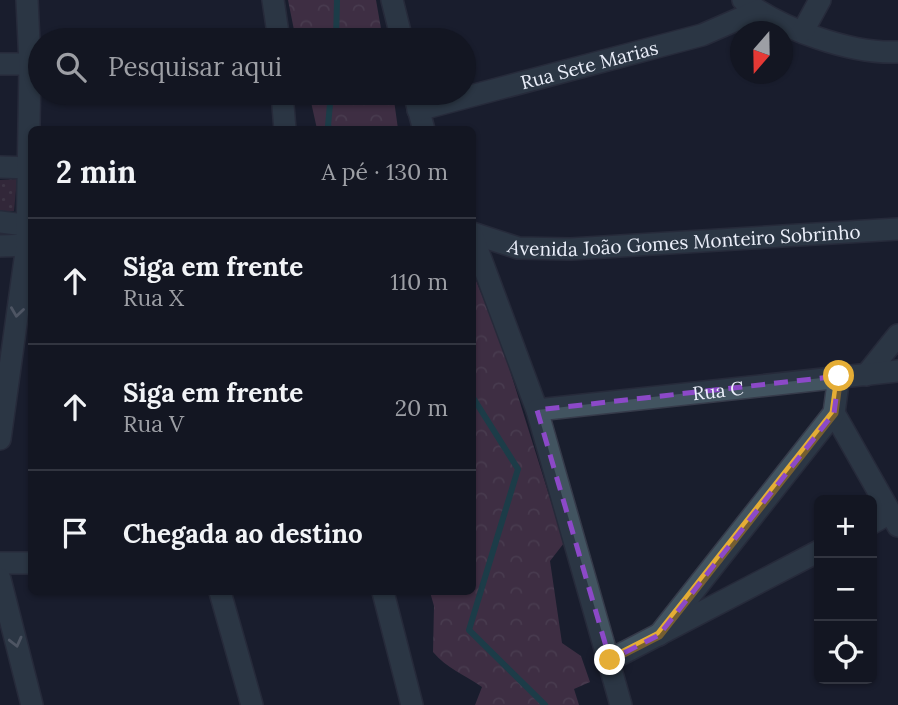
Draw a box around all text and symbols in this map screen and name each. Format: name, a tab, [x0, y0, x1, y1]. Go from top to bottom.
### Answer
north arrow	[730, 21, 793, 84]
search box	[28, 28, 476, 105]
street label: Rua Sete Marias	[518, 35, 661, 94]
icon: search	[52, 48, 90, 86]
text: Pesquisar aqui	[108, 50, 282, 83]
text: 2 min	[56, 153, 136, 191]
text: A pé · 130 m	[321, 157, 448, 186]
street label: Avenida João Gomes Monteiro Sobrinho	[504, 219, 861, 261]
text: Siga em frente	[123, 250, 303, 283]
icon: ahead	[56, 262, 94, 300]
text: 110 m	[390, 267, 448, 296]
text: Rua X	[123, 283, 184, 312]
one-way arrow	[10, 307, 25, 318]
route start	[823, 360, 854, 391]
text: Siga em frente	[123, 376, 303, 409]
street label: Rua C	[691, 376, 745, 405]
icon: ahead	[56, 388, 94, 426]
text: 20 m	[395, 393, 448, 422]
text: Rua V	[123, 409, 184, 438]
map controls	[814, 495, 877, 684]
button: +	[814, 495, 877, 558]
icon: arrive	[56, 514, 94, 552]
text: Chegada ao destino	[123, 517, 363, 550]
button: −	[814, 558, 877, 621]
button: locate	[814, 621, 877, 684]
one-way arrow	[8, 636, 22, 648]
route end	[594, 644, 625, 675]

